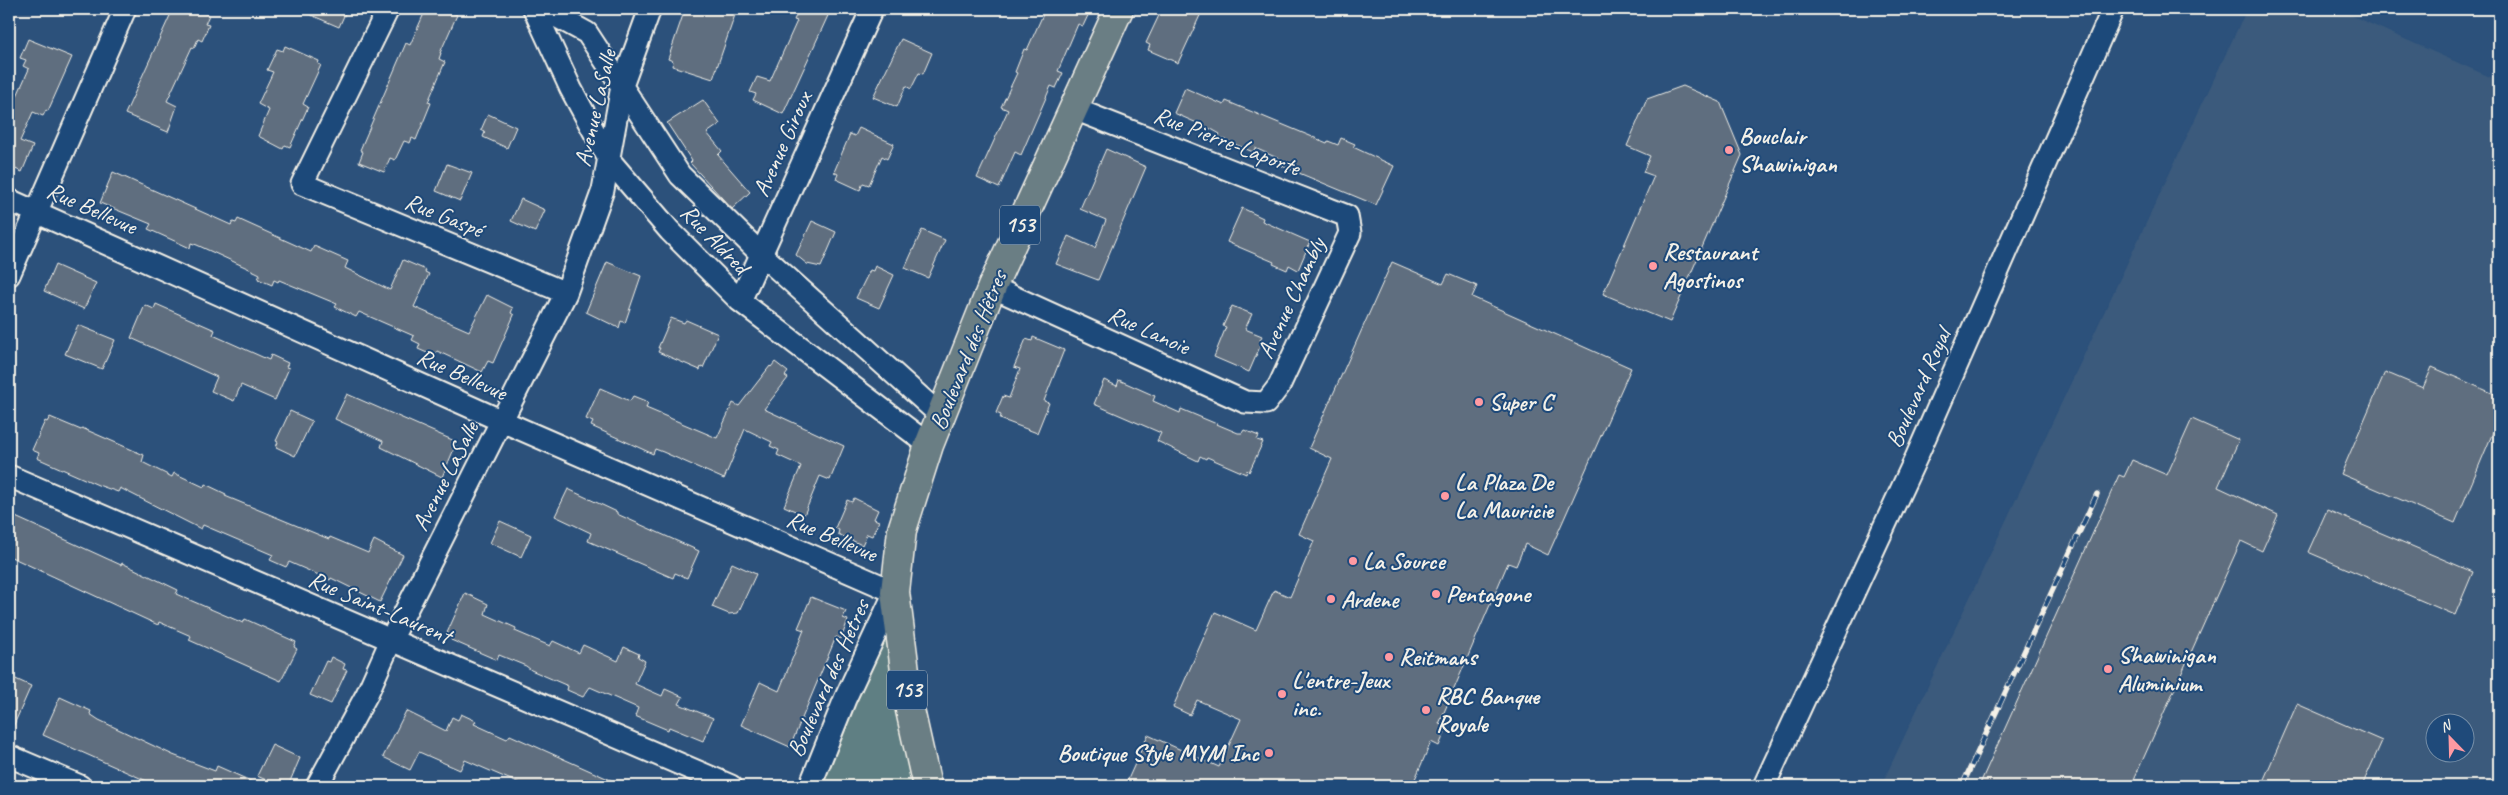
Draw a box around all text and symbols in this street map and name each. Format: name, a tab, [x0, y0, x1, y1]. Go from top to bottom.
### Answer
street label: Avenue LaSalle	[567, 45, 623, 169]
street label: Avenue Giroux	[746, 85, 819, 201]
street label: Rue Pierre-Laporte	[1150, 99, 1306, 183]
place label: Bouclair Shawinigan	[1739, 121, 1838, 179]
marker: Bouclair Shawinigan	[1723, 144, 1735, 156]
street label: Rue Bellevue	[42, 175, 144, 242]
street label: Rue Gaspé	[401, 186, 491, 246]
street label: Rue Aldred	[674, 198, 758, 283]
road number: 153	[1000, 206, 1040, 244]
street label: Avenue Chambly	[1250, 231, 1333, 363]
place label: Restaurant Agostinos	[1663, 237, 1760, 295]
marker: Restaurant Agostinos	[1647, 260, 1659, 272]
street label: Boulevard des Hêtres	[922, 264, 1014, 434]
street label: Rue Lanoie	[1103, 299, 1197, 362]
street label: Boulevard Royal	[1878, 320, 1959, 452]
street label: Rue Bellevue	[412, 341, 514, 408]
place label: Super C	[1489, 387, 1556, 417]
marker: Super C	[1473, 396, 1485, 408]
street label: Avenue LaSalle	[405, 414, 486, 536]
place label: La Plaza De La Mauricie	[1455, 467, 1555, 525]
marker: La Plaza De La Mauricie	[1439, 490, 1451, 502]
street label: Rue Bellevue	[782, 504, 884, 569]
place label: La Source	[1363, 546, 1446, 576]
marker: La Source	[1347, 555, 1359, 567]
street label: Rue Saint-Laurent	[304, 563, 459, 652]
place label: Pentagone	[1446, 579, 1532, 609]
place label: Ardene	[1341, 584, 1400, 614]
marker: Pentagone	[1430, 588, 1442, 600]
street label: Boulevard des Hetres	[780, 593, 877, 761]
marker: Ardene	[1325, 593, 1337, 605]
place label: Shawinigan Aluminium	[2118, 640, 2217, 698]
place label: Reitmans	[1399, 642, 1479, 672]
marker: Reitmans	[1383, 651, 1395, 663]
marker: Shawinigan Aluminium	[2102, 663, 2114, 675]
place label: L'entre-Jeux inc.	[1292, 665, 1391, 723]
road number: 153	[887, 670, 927, 710]
place label: RBC Banque Royale	[1436, 681, 1541, 739]
marker: L'entre-Jeux inc.	[1276, 688, 1288, 700]
marker: RBC Banque Royale	[1420, 704, 1432, 716]
north arrow	[2426, 712, 2476, 762]
text: N	[2438, 716, 2455, 736]
place label: Boutique Style MYM Inc	[1057, 738, 1260, 768]
marker: Boutique Style MYM Inc	[1263, 747, 1275, 759]

